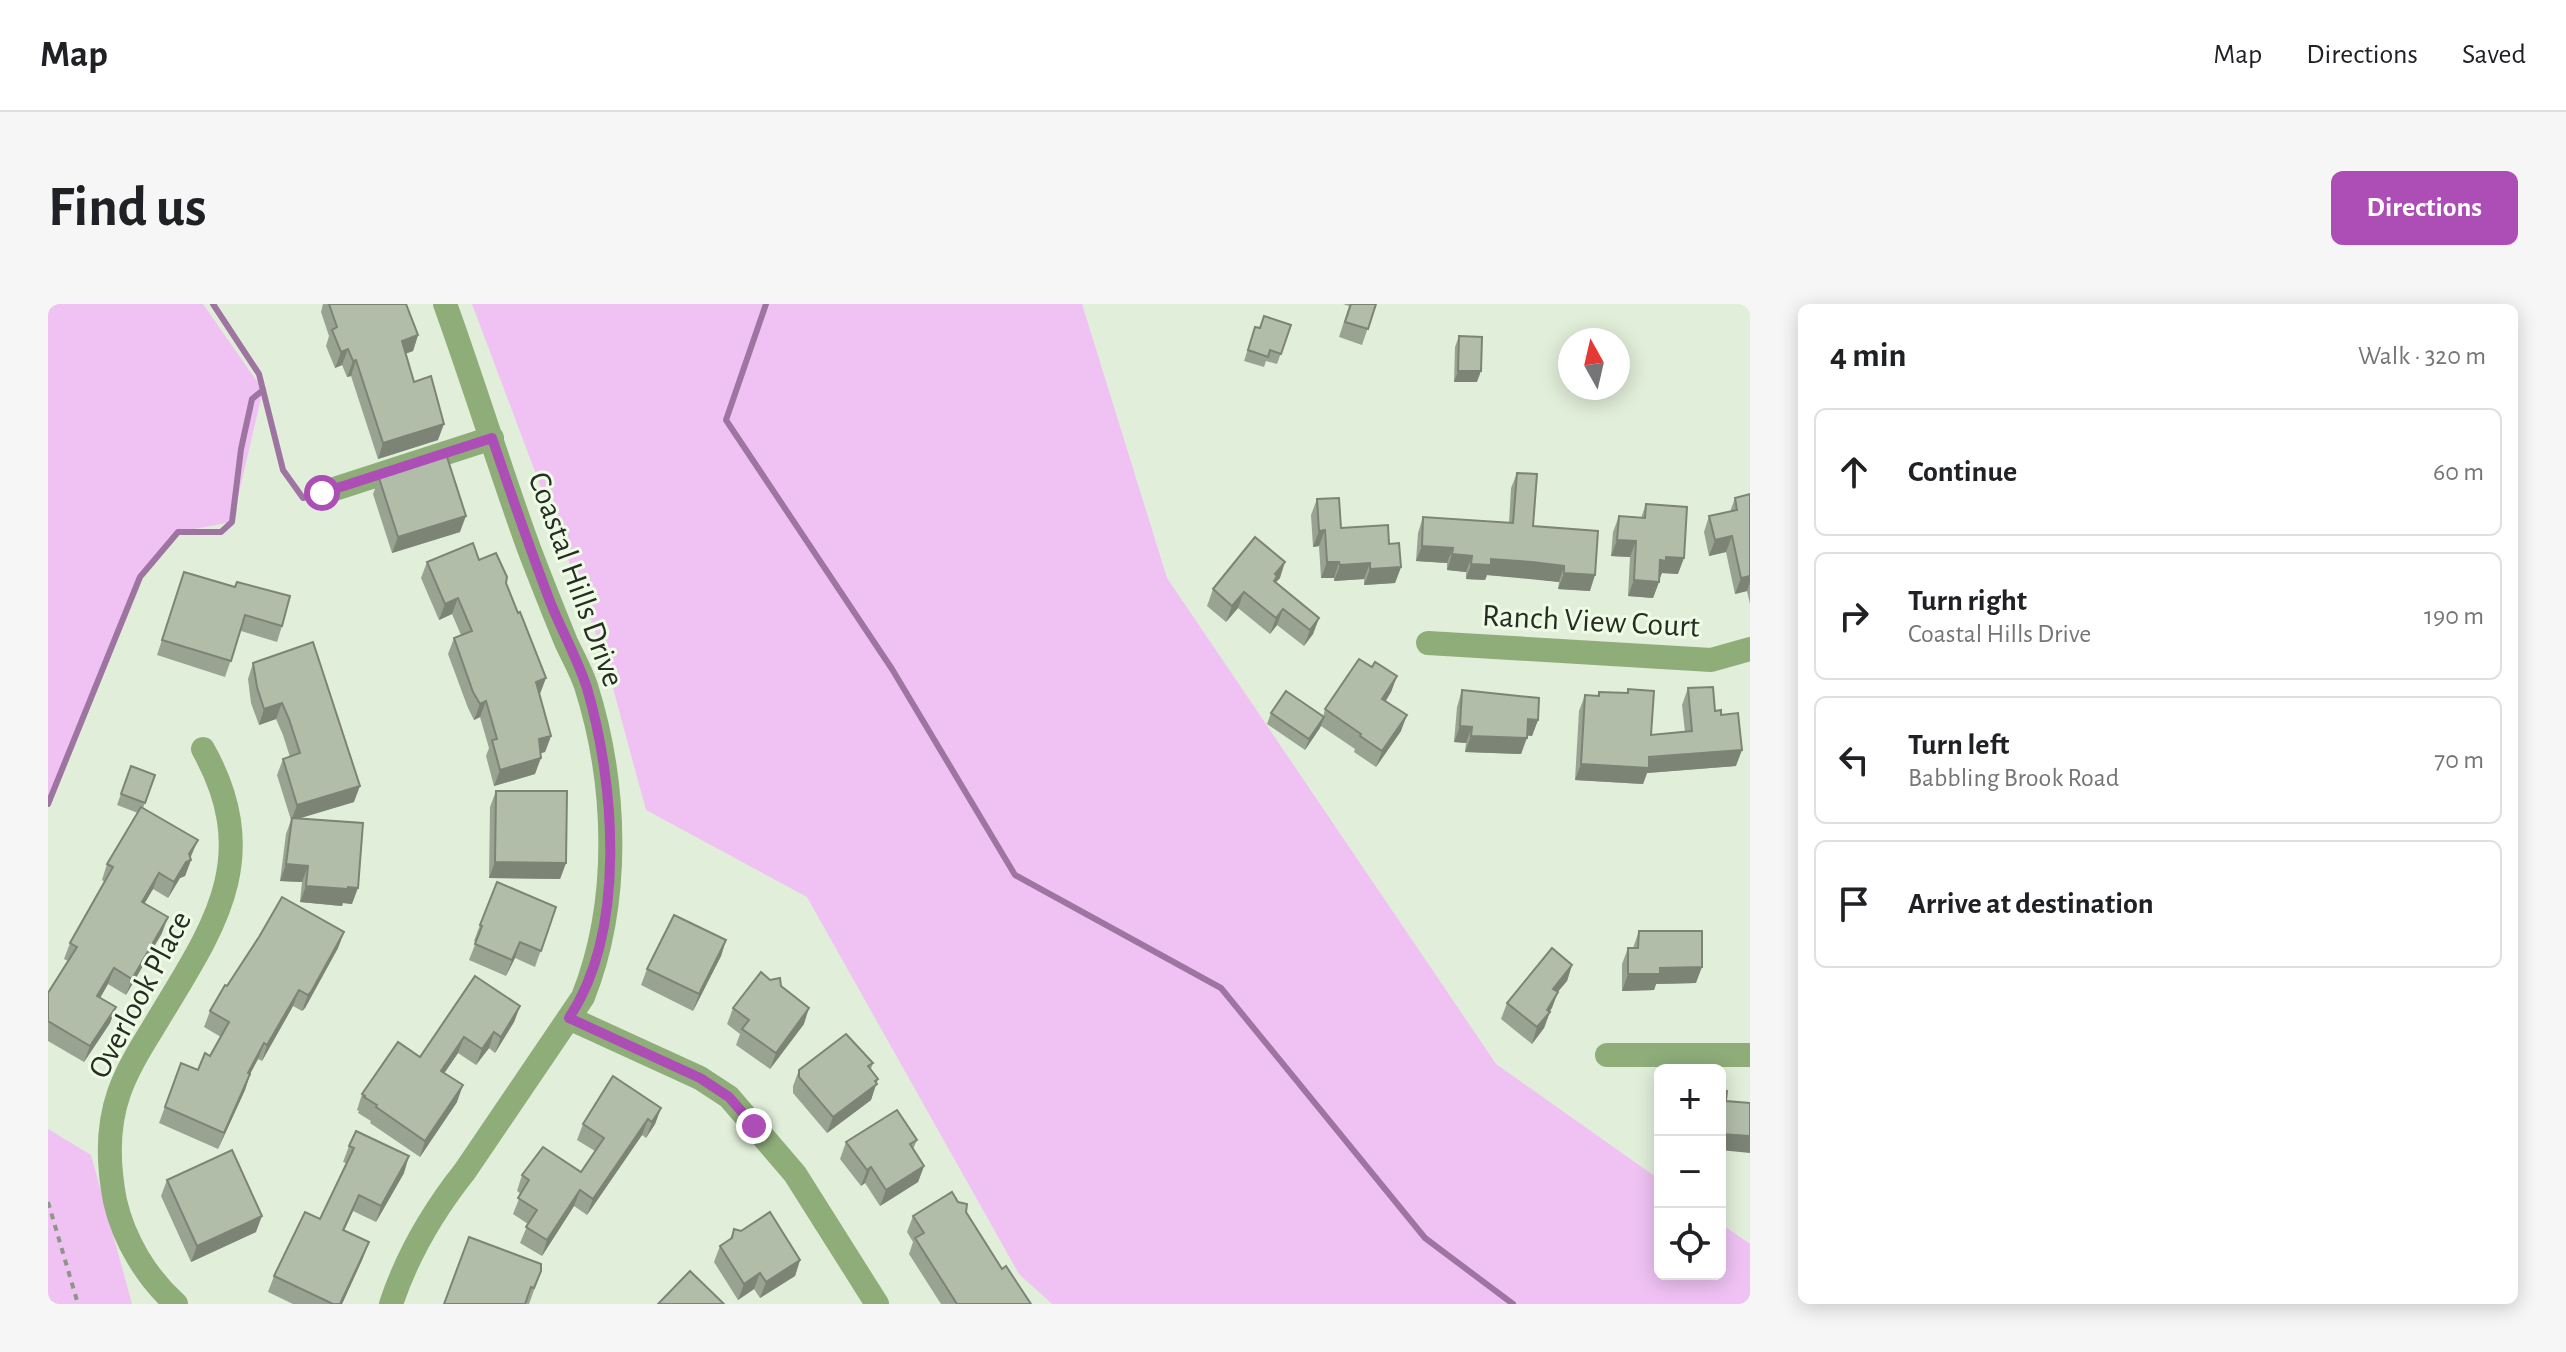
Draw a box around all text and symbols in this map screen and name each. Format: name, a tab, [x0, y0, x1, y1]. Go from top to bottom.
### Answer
text: Map	[40, 36, 108, 74]
text: Map	[2213, 41, 2262, 69]
text: Directions	[2306, 41, 2418, 69]
text: Saved	[2462, 41, 2526, 69]
button: Directions	[2331, 171, 2518, 245]
text: Find us	[48, 180, 206, 236]
north arrow	[1558, 328, 1630, 400]
text: 4 min	[1830, 339, 1907, 373]
text: Walk · 320 m	[2358, 343, 2486, 369]
icon: ahead	[1832, 450, 1876, 494]
text: Continue	[1908, 457, 2017, 487]
text: 60 m	[2433, 459, 2484, 485]
street label: Coastal Hills Drive	[522, 468, 630, 691]
route start	[304, 475, 340, 511]
text: Turn right	[1908, 586, 2027, 616]
icon: right	[1832, 594, 1876, 638]
street label: Ranch View Court	[1481, 599, 1701, 643]
text: 190 m	[2424, 603, 2484, 629]
text: Coastal Hills Drive	[1908, 621, 2091, 647]
text: Turn left	[1908, 730, 2009, 760]
icon: left	[1832, 738, 1876, 782]
text: 70 m	[2434, 747, 2484, 773]
text: Babbling Brook Road	[1908, 765, 2119, 791]
icon: arrive	[1832, 882, 1876, 926]
text: Arrive at destination	[1908, 889, 2154, 919]
street label: Overlook Place	[83, 906, 197, 1083]
map controls	[1654, 1064, 1726, 1280]
button: +	[1654, 1064, 1726, 1136]
route end	[736, 1108, 772, 1144]
button: −	[1654, 1136, 1726, 1208]
button: locate	[1654, 1208, 1726, 1280]

